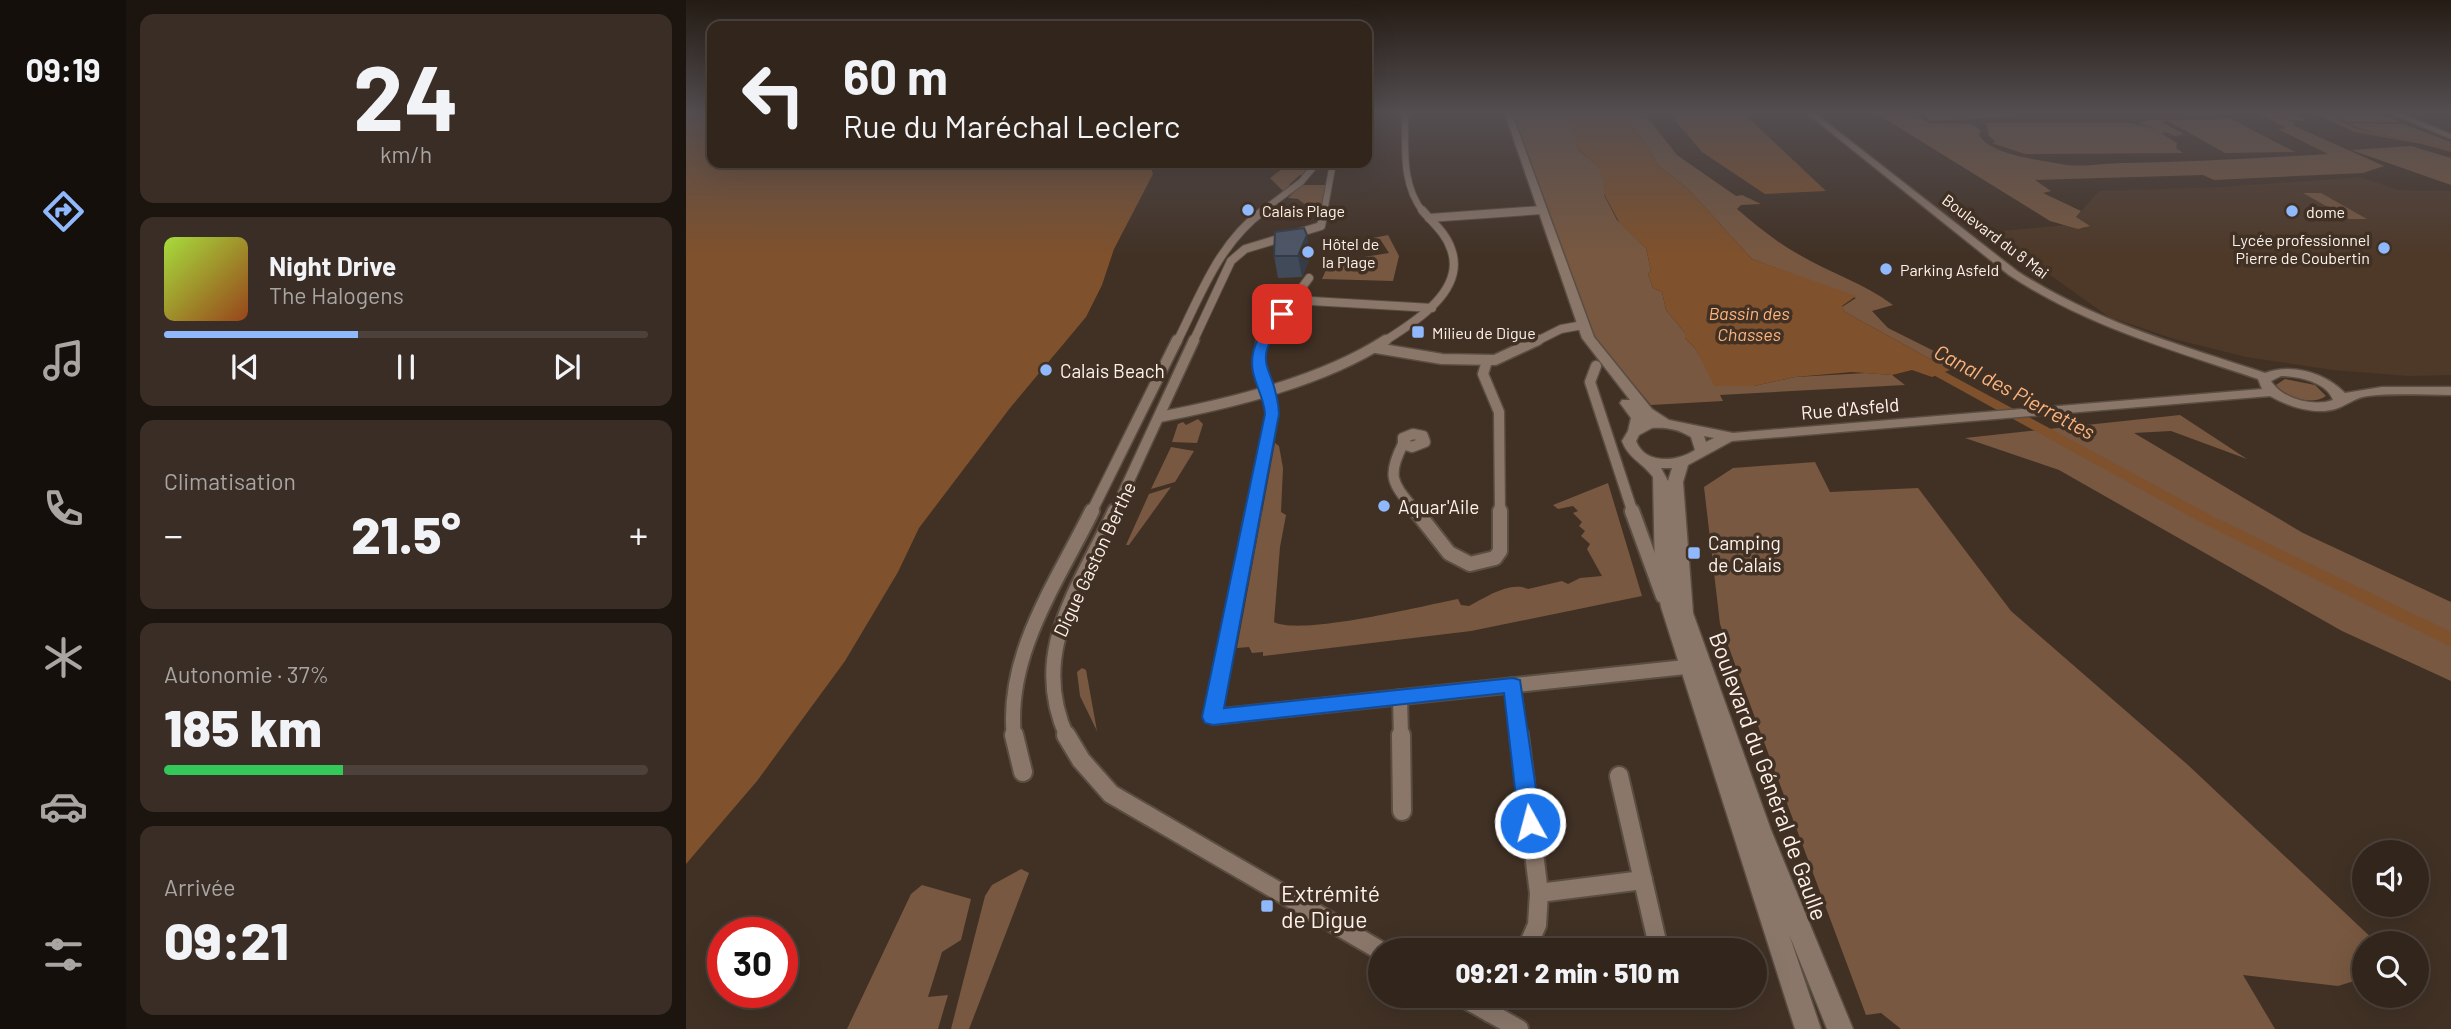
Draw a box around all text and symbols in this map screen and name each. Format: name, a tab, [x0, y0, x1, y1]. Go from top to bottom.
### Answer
text: 24	[353, 40, 459, 149]
text: 60 m	[843, 46, 948, 105]
icon: left	[728, 49, 819, 140]
text: 09:19	[25, 50, 101, 88]
text: Rue du Maréchal Leclerc	[843, 106, 1180, 144]
text: km/h	[380, 140, 432, 168]
icon: directions	[39, 187, 88, 236]
street label: Boulevard du 8 Mai	[1939, 190, 2053, 282]
place label: Calais Plage	[1262, 201, 1345, 220]
marker: Calais Plage	[1240, 202, 1256, 218]
place label: dome	[2306, 202, 2345, 221]
marker: dome	[2284, 203, 2300, 219]
place label: Lycée professionnel Pierre de Coubertin	[2232, 230, 2370, 267]
place label: Hôtel de la Plage	[1322, 234, 1379, 271]
marker: Lycée professionnel Pierre de Coubertin	[2376, 240, 2392, 256]
marker: Hôtel de la Plage	[1300, 244, 1316, 260]
text: Night Drive	[269, 250, 396, 281]
place label: Parking Asfeld	[1900, 260, 1999, 279]
marker: Parking Asfeld	[1878, 261, 1894, 277]
text: The Halogens	[269, 281, 404, 309]
pin	[1252, 284, 1312, 344]
icon: arrive	[1263, 295, 1301, 333]
water label: Bassin des Chasses	[1708, 302, 1790, 345]
place label: Milieu de Digue	[1432, 323, 1536, 342]
marker: Milieu de Digue	[1410, 324, 1426, 340]
icon: music	[39, 336, 88, 385]
water label: Canal des Pierrettes	[1930, 338, 2100, 444]
icon: previous	[226, 348, 264, 386]
icon: pause	[387, 348, 425, 386]
icon: next	[548, 348, 586, 386]
place label: Calais Beach	[1060, 359, 1165, 382]
marker: Calais Beach	[1038, 362, 1054, 378]
street label: Rue d'Asfeld	[1800, 392, 1900, 424]
text: Climatisation	[164, 467, 296, 495]
street label: Digue Gaston Berthe	[1048, 478, 1140, 640]
icon: phone	[39, 484, 88, 533]
place label: Aquar'Aile	[1398, 495, 1479, 518]
marker: Aquar'Aile	[1376, 498, 1392, 514]
text: 21.5°	[351, 502, 461, 564]
text: −	[164, 511, 183, 557]
text: +	[629, 511, 648, 557]
place label: Camping de Calais	[1708, 531, 1781, 576]
marker: Camping de Calais	[1686, 545, 1702, 561]
street label: Boulevard du Général de Gaulle	[1704, 628, 1834, 924]
icon: climate	[39, 633, 88, 682]
text: Autonomie · 37%	[164, 660, 329, 688]
text: 185 km	[164, 695, 322, 757]
icon: car	[39, 782, 88, 831]
position arrow	[1493, 786, 1567, 860]
map controls	[2352, 840, 2429, 1008]
button: sound	[2352, 840, 2429, 917]
text: Arrivée	[164, 873, 236, 901]
place label: Extrémité de Digue	[1281, 879, 1380, 933]
marker: Extrémité de Digue	[1259, 898, 1275, 914]
text: 09:21	[164, 908, 289, 970]
speed limit sign: 30	[707, 917, 798, 1008]
icon: filters	[39, 930, 88, 979]
button: search	[2352, 931, 2429, 1008]
text: 09:21 · 2 min · 510 m	[1456, 957, 1679, 988]

